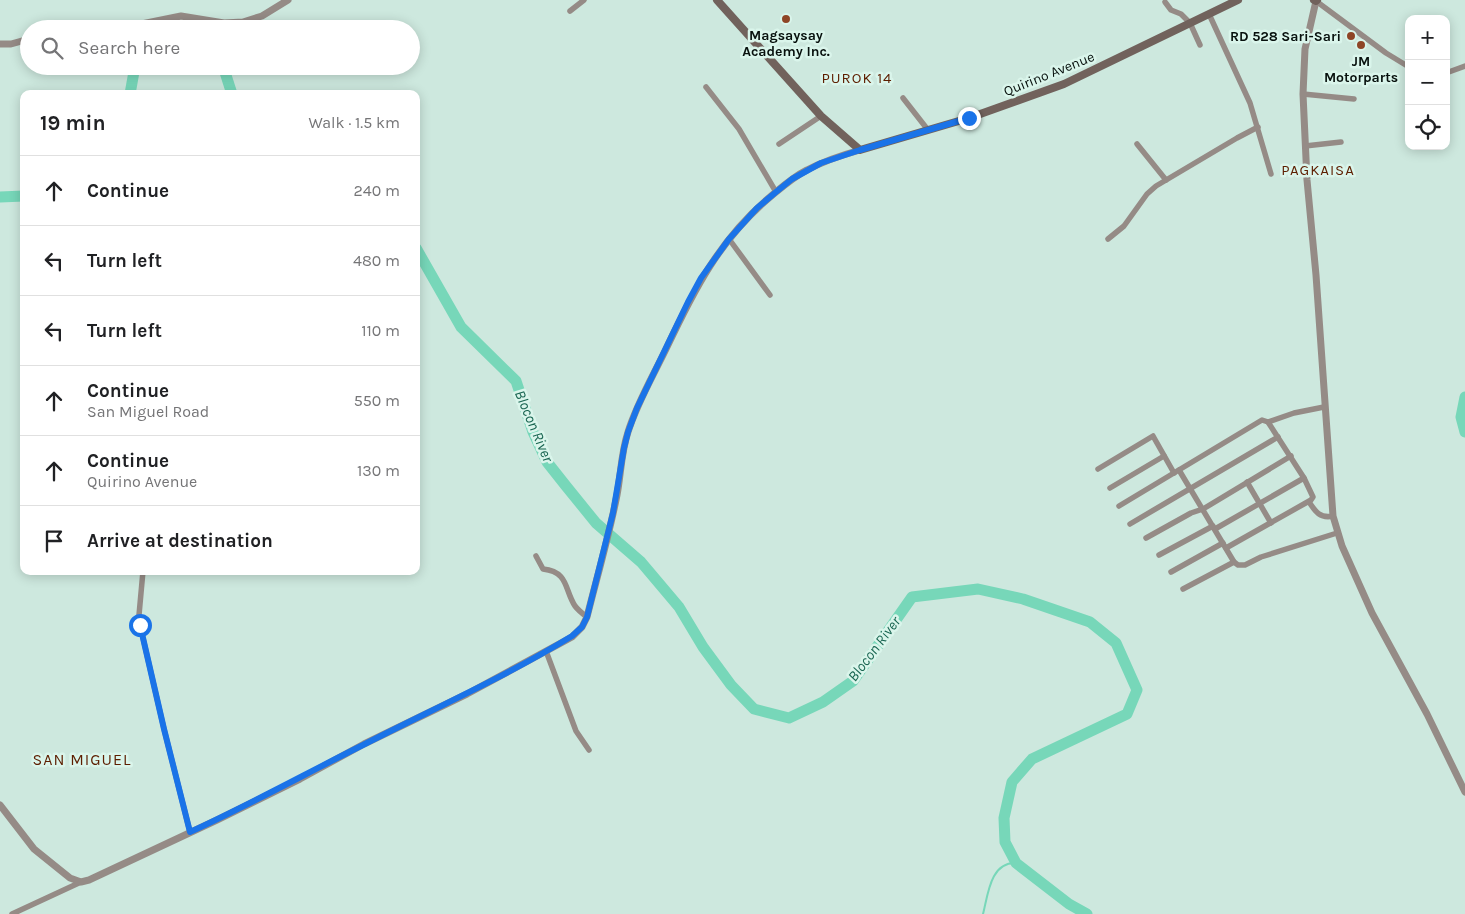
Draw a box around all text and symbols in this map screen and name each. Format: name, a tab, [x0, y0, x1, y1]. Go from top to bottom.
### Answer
marker: Magsaysay Academy Inc.	[780, 13, 792, 25]
map controls	[1405, 15, 1450, 150]
button: +	[1405, 15, 1450, 60]
search box	[20, 20, 420, 75]
place label: Magsaysay Academy Inc.	[742, 27, 830, 60]
place label: RD 528 Sari-Sari	[1230, 28, 1341, 45]
marker: RD 528 Sari-Sari	[1345, 30, 1357, 42]
icon: search	[38, 34, 66, 62]
text: Search here	[78, 37, 180, 59]
marker: JM Motorparts	[1355, 39, 1367, 51]
street label: Quirino Avenue	[1001, 48, 1097, 100]
place label: JM Motorparts	[1324, 53, 1398, 86]
button: −	[1405, 60, 1450, 105]
district label: PUROK 14	[822, 69, 892, 87]
button: locate	[1405, 105, 1450, 150]
route end	[958, 107, 981, 130]
text: 19 min	[40, 111, 106, 135]
text: Walk · 1.5 km	[308, 113, 400, 132]
district label: PAGKAISA	[1281, 161, 1355, 179]
icon: ahead	[40, 177, 68, 205]
text: Continue	[87, 180, 169, 202]
text: 240 m	[354, 181, 400, 200]
icon: left	[40, 247, 68, 275]
text: Turn left	[87, 250, 162, 272]
text: 480 m	[353, 251, 400, 270]
icon: left	[40, 317, 68, 345]
text: Turn left	[87, 320, 162, 342]
text: 110 m	[361, 321, 400, 340]
text: Continue	[87, 380, 169, 402]
icon: ahead	[40, 387, 68, 415]
water label: Blocon River	[511, 387, 558, 465]
text: 550 m	[354, 391, 400, 410]
text: San Miguel Road	[87, 402, 209, 421]
text: Continue	[87, 450, 169, 472]
icon: ahead	[40, 457, 68, 485]
text: 130 m	[357, 461, 400, 480]
text: Quirino Avenue	[87, 472, 197, 491]
icon: arrive	[40, 527, 68, 555]
text: Arrive at destination	[87, 530, 273, 552]
water label: Blocon River	[844, 612, 905, 685]
route start	[129, 614, 152, 637]
district label: SAN MIGUEL	[33, 750, 131, 769]

